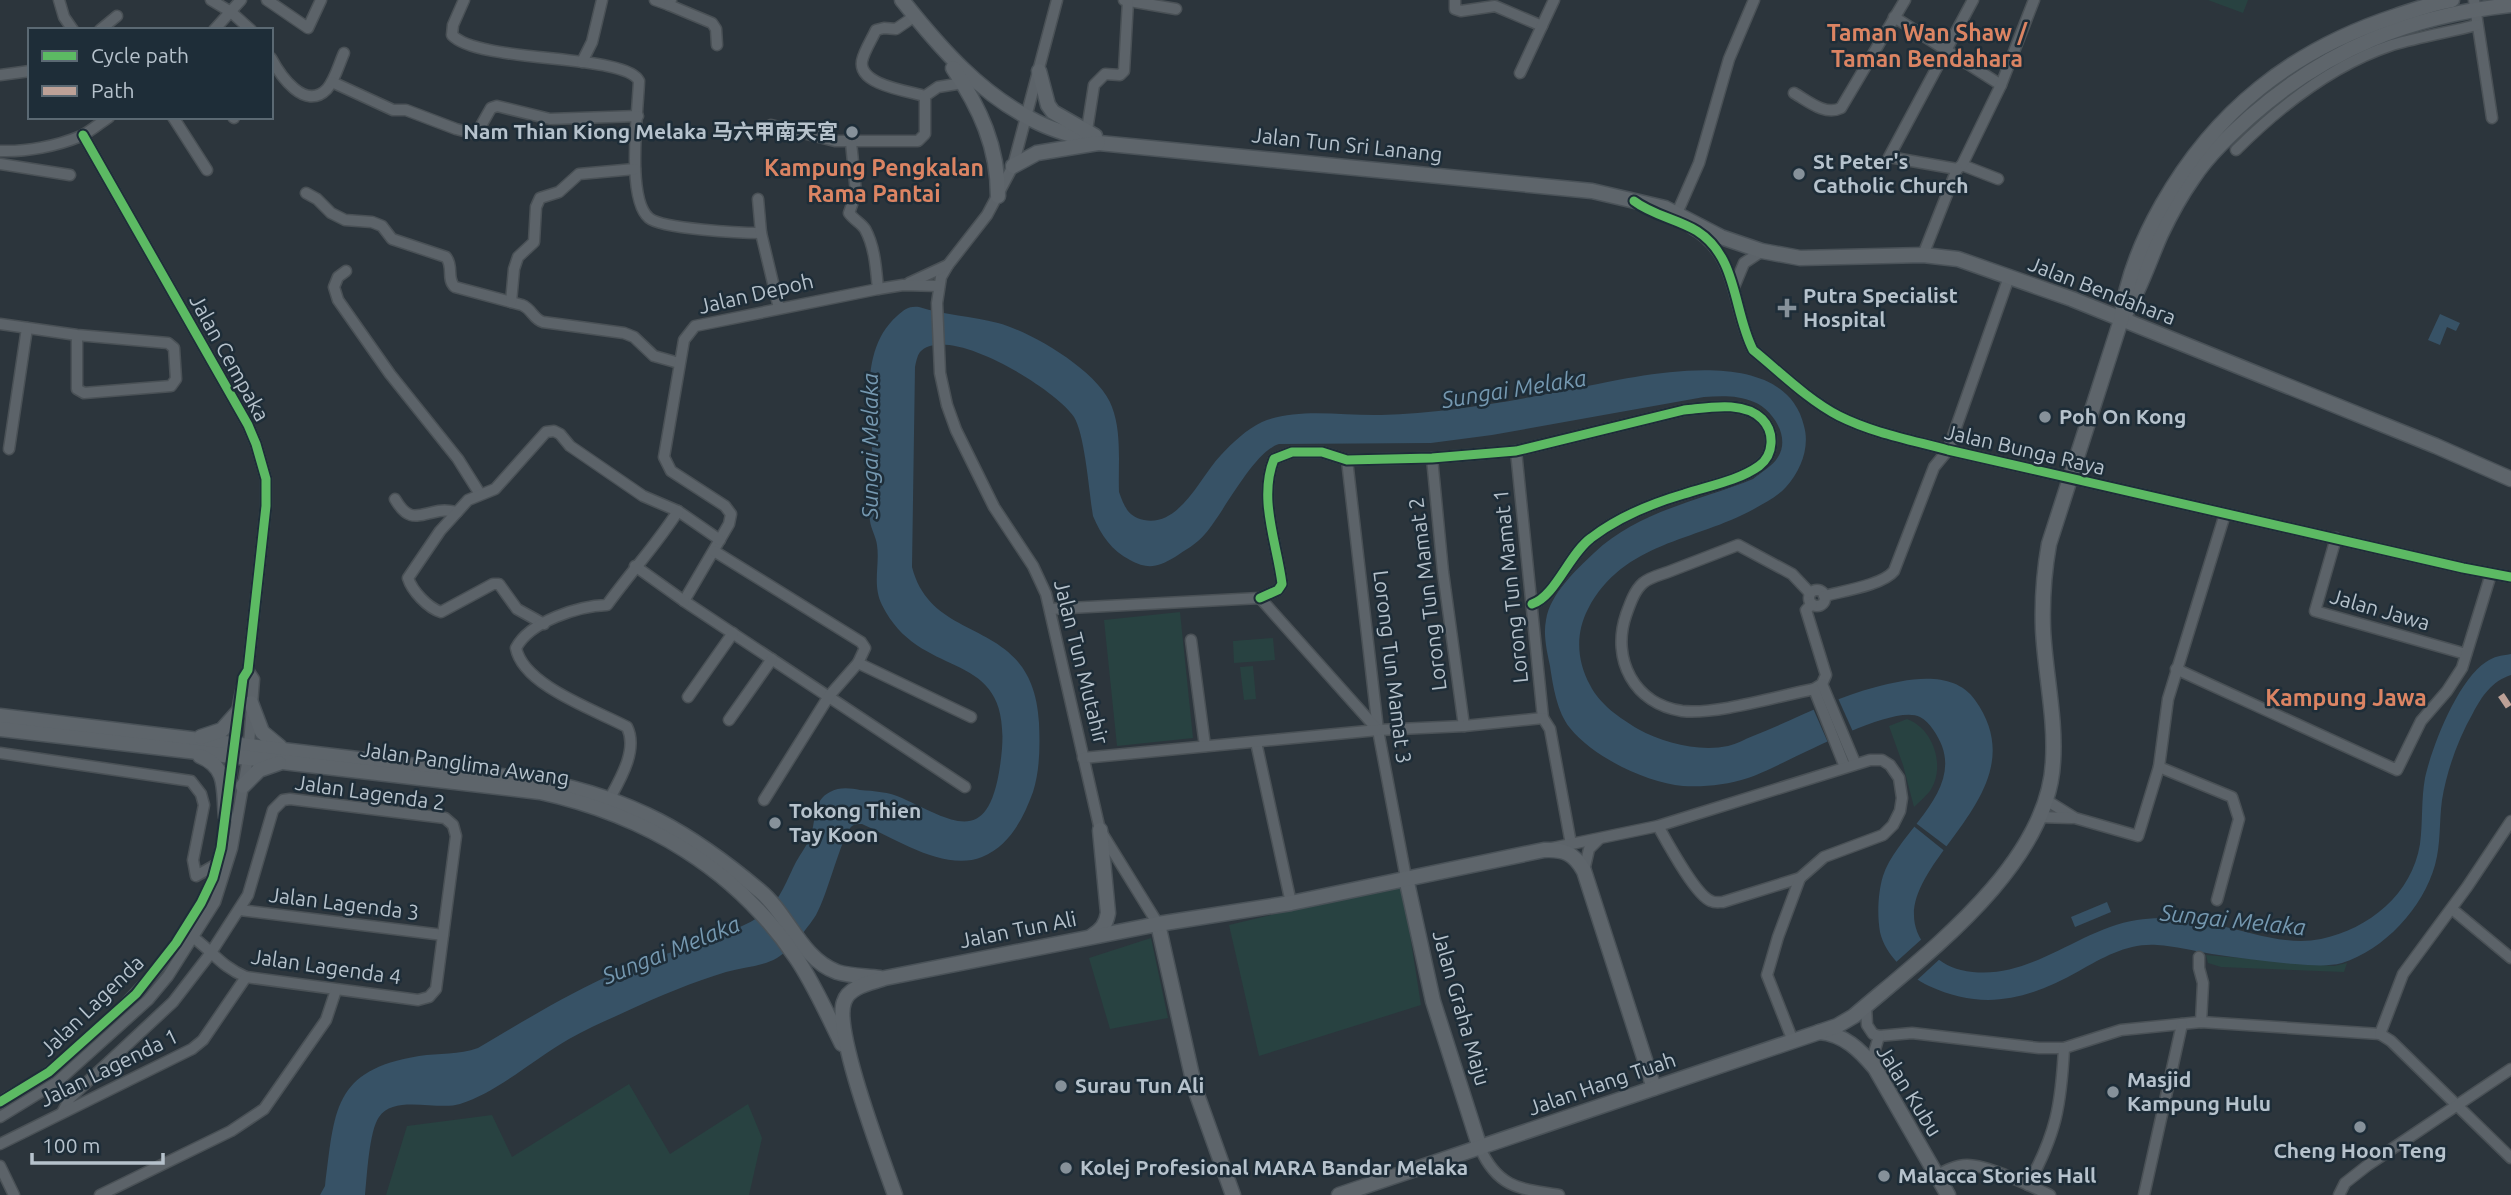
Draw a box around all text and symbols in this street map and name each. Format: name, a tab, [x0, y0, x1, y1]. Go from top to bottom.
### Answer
district label: Taman Wan Shaw / Taman Bendahara	[1827, 20, 2029, 71]
legend	[28, 28, 273, 119]
text: Cycle path	[91, 43, 189, 67]
text: Path	[91, 78, 134, 102]
place label: Nam Thian Kiong Melaka 马六甲南天宮	[463, 119, 838, 143]
street label: Jalan Tun Sri Lanang	[1251, 122, 1444, 166]
marker: Nam Thian Kiong Melaka 马六甲南天宮	[844, 124, 860, 140]
place label: St Peter's Catholic Church	[1813, 149, 1969, 197]
district label: Kampung Pengkalan Rama Pantai	[764, 155, 984, 206]
marker: St Peter's Catholic Church	[1791, 166, 1807, 182]
street label: Jalan Bendahara	[2025, 251, 2179, 329]
street label: Jalan Depoh	[696, 268, 816, 318]
place label: Putra Specialist Hospital	[1803, 283, 1958, 331]
street label: Jalan Cempaka	[185, 290, 275, 425]
marker: Putra Specialist Hospital	[1777, 298, 1797, 318]
water label: Sungai Melaka	[1439, 365, 1588, 412]
water label: Sungai Melaka	[857, 373, 882, 520]
place label: Poh On Kong	[2059, 404, 2186, 428]
marker: Poh On Kong	[2037, 409, 2053, 425]
street label: Jalan Bunga Raya	[1943, 419, 2108, 479]
street label: Lorong Tun Mamat 1	[1488, 488, 1532, 684]
street label: Lorong Tun Mamat 2	[1403, 496, 1451, 692]
street label: Lorong Tun Mamat 3	[1369, 569, 1417, 765]
street label: Jalan Tun Mutahir	[1050, 577, 1114, 746]
street label: Jalan Jawa	[2328, 583, 2433, 635]
district label: Kampung Jawa	[2265, 685, 2427, 710]
street label: Jalan Panglima Awang	[359, 736, 571, 790]
street label: Jalan Lagenda 2	[294, 770, 447, 814]
place label: Tokong Thien Tay Koon	[789, 798, 921, 846]
marker: Tokong Thien Tay Koon	[767, 815, 783, 831]
street label: Jalan Lagenda 3	[268, 882, 421, 924]
water label: Sungai Melaka	[2158, 899, 2307, 940]
street label: Jalan Tun Ali	[957, 906, 1078, 952]
water label: Sungai Melaka	[597, 911, 743, 989]
street label: Jalan Graha Maju	[1428, 927, 1496, 1088]
street label: Jalan Lagenda 4	[250, 944, 403, 988]
street label: Jalan Lagenda	[35, 950, 148, 1061]
street label: Jalan Lagenda 1	[35, 1023, 182, 1111]
street label: Jalan Kubu	[1872, 1040, 1947, 1141]
street label: Jalan Hang Tuah	[1525, 1047, 1679, 1120]
place label: Masjid Kampung Hulu	[2127, 1067, 2271, 1115]
place label: Surau Tun Ali	[1075, 1073, 1204, 1097]
marker: Surau Tun Ali	[1053, 1078, 1069, 1094]
marker: Masjid Kampung Hulu	[2105, 1084, 2121, 1100]
marker: Cheng Hoon Teng	[2352, 1119, 2368, 1135]
scale bar	[32, 1122, 163, 1166]
text: 100 m	[42, 1133, 100, 1157]
place label: Cheng Hoon Teng	[2273, 1138, 2447, 1162]
place label: Kolej Profesional MARA Bandar Melaka	[1080, 1155, 1468, 1179]
marker: Kolej Profesional MARA Bandar Melaka	[1058, 1160, 1074, 1176]
place label: Malacca Stories Hall	[1898, 1163, 2096, 1187]
marker: Malacca Stories Hall	[1876, 1168, 1892, 1184]

